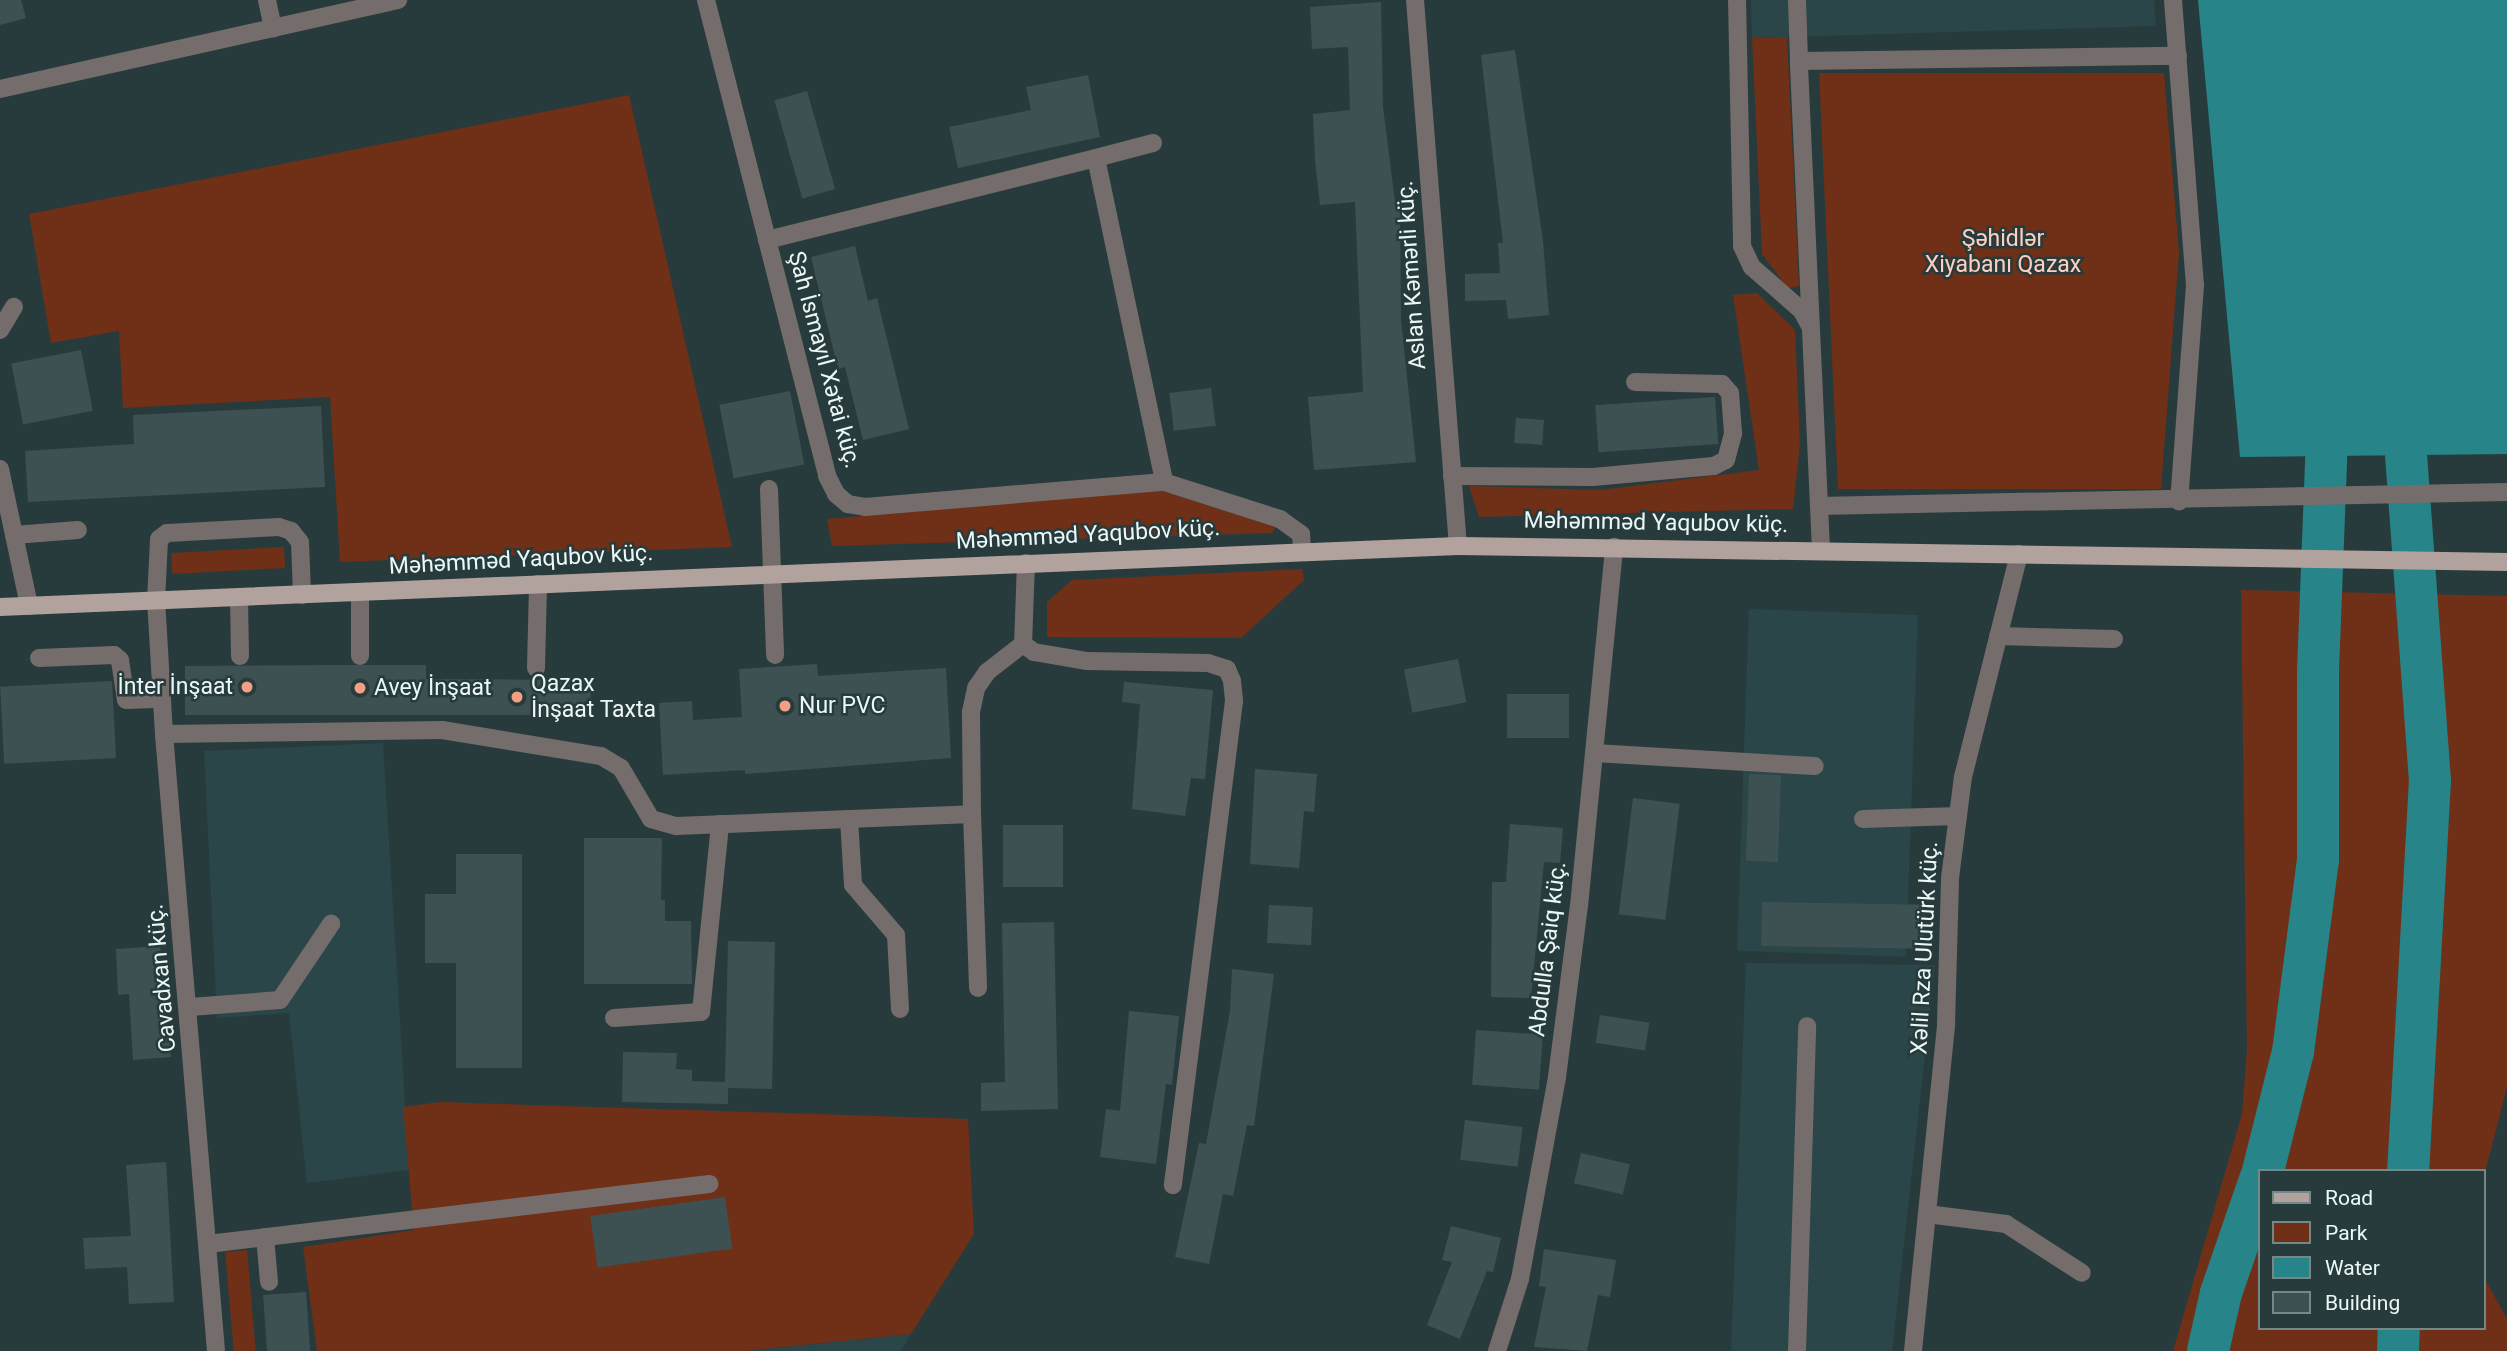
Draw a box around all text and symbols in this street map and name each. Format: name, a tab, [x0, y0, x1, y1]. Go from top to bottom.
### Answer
street label: Aslan Kəmərli küç.	[1392, 180, 1432, 370]
park label: Şəhidlər Xiyabanı Qazax	[1925, 225, 2081, 279]
street label: Şah İsmayıl Xətai küç.	[782, 249, 866, 471]
street label: Məhəmməd Yaqubov küç.	[1524, 507, 1788, 539]
street label: Məhəmməd Yaqubov küç.	[955, 514, 1221, 556]
street label: Məhəmməd Yaqubov küç.	[388, 539, 654, 581]
place label: Qazax İnşaat Taxta	[531, 670, 656, 724]
place label: İnter İnşaat	[117, 673, 233, 701]
place label: Avey İnşaat	[374, 674, 491, 702]
marker: İnter İnşaat	[239, 679, 255, 695]
marker: Avey İnşaat	[352, 680, 368, 696]
marker: Qazax İnşaat Taxta	[509, 689, 525, 705]
place label: Nur PVC	[799, 692, 886, 720]
marker: Nur PVC	[777, 698, 793, 714]
street label: Xəlil Rza Ulutürk küç.	[1906, 841, 1944, 1055]
street label: Abdulla Şaiq küç.	[1524, 860, 1572, 1038]
street label: Cavadxan küç.	[142, 903, 182, 1053]
legend	[2258, 1169, 2486, 1330]
text: Road	[2325, 1186, 2373, 1210]
text: Park	[2325, 1221, 2367, 1245]
text: Water	[2325, 1256, 2380, 1280]
text: Building	[2325, 1291, 2400, 1315]

